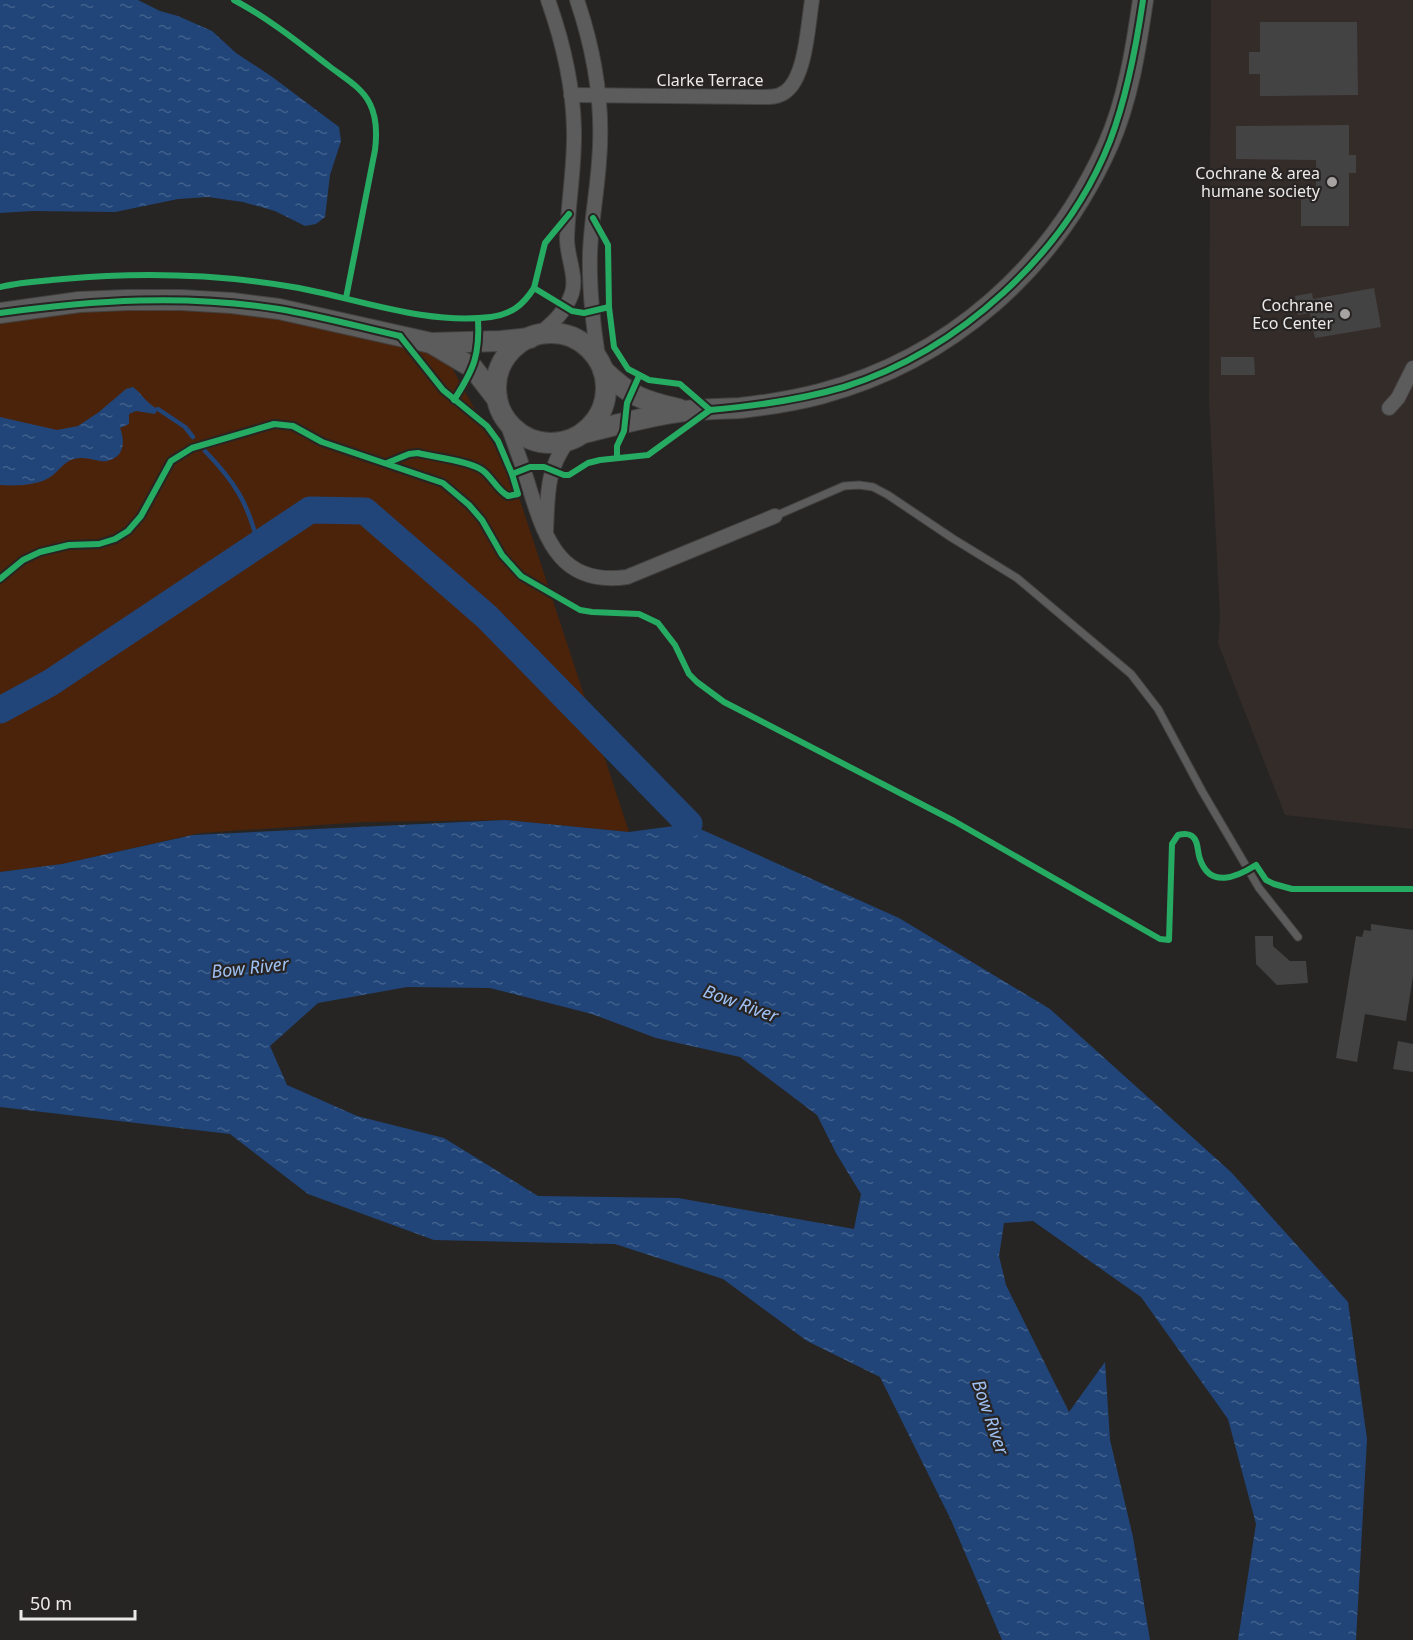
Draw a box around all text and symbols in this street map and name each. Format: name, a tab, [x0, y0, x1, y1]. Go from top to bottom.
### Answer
street label: Clarke Terrace	[657, 69, 763, 91]
place label: Cochrane & area humane society	[1195, 162, 1321, 202]
marker: Cochrane & area humane society	[1325, 175, 1339, 189]
place label: Cochrane Eco Center	[1252, 294, 1333, 334]
marker: Cochrane Eco Center	[1338, 307, 1352, 321]
water label: Bow River	[210, 951, 291, 983]
water label: Bow River	[700, 978, 782, 1028]
water label: Bow River	[967, 1376, 1015, 1458]
scale bar	[21, 1583, 135, 1621]
text: 50 m	[30, 1591, 72, 1615]

